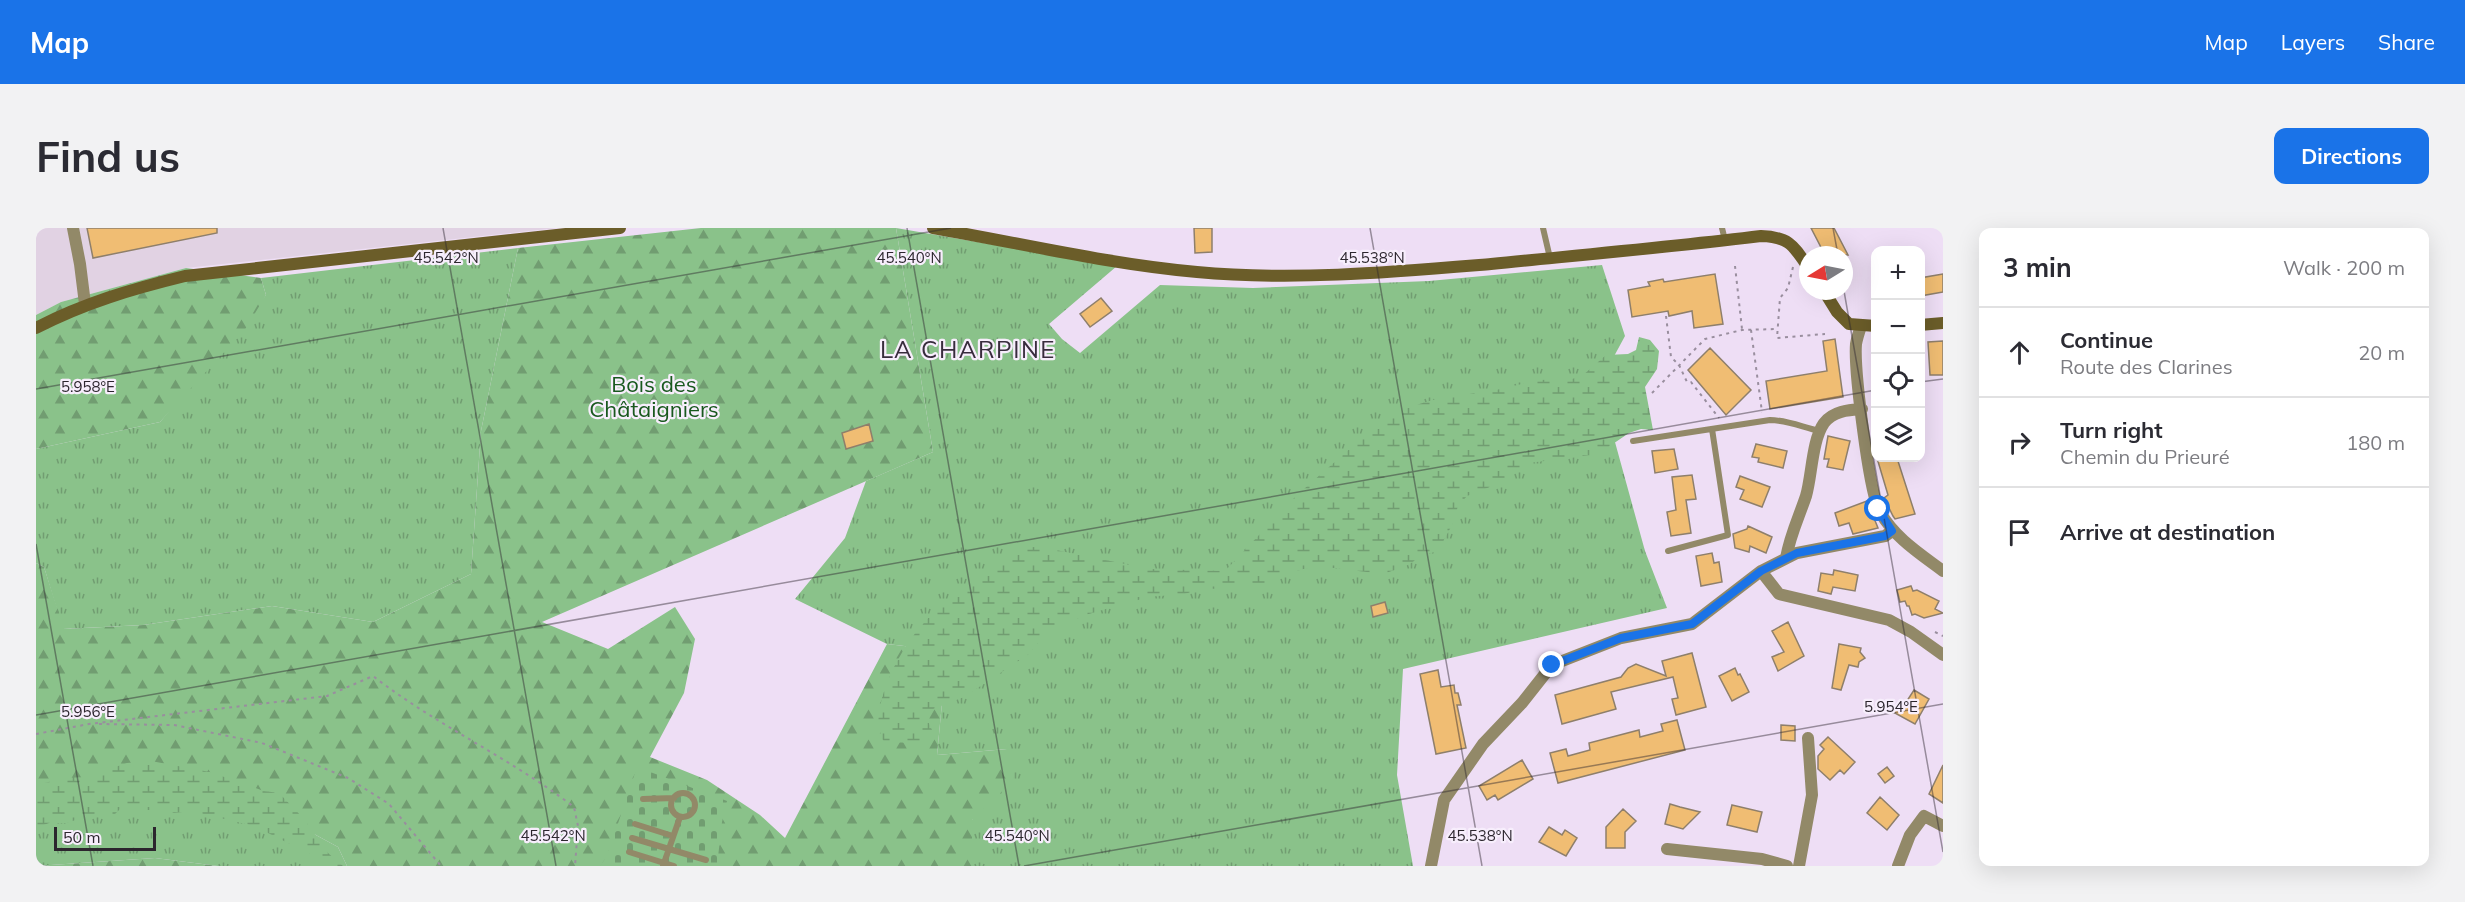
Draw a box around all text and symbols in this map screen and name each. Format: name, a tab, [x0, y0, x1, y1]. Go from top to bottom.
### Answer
text: Map	[30, 25, 89, 60]
text: Map	[2205, 29, 2248, 55]
text: Layers	[2281, 29, 2345, 55]
text: Share	[2378, 29, 2435, 55]
button: Directions	[2274, 128, 2429, 184]
text: Find us	[36, 130, 180, 183]
north arrow	[1799, 246, 1853, 300]
map controls	[1871, 246, 1925, 462]
button: +	[1871, 246, 1925, 300]
text: 45.542°N	[413, 248, 479, 267]
text: 45.540°N	[876, 248, 942, 267]
text: 45.538°N	[1339, 248, 1405, 267]
text: 3 min	[2003, 251, 2072, 284]
text: Walk · 200 m	[2283, 255, 2405, 280]
button: −	[1871, 300, 1925, 354]
text: Continue	[2060, 326, 2153, 354]
district label: LA CHARPINE	[880, 334, 1056, 364]
icon: ahead	[2003, 336, 2036, 369]
text: 20 m	[2358, 340, 2405, 365]
button: locate	[1871, 354, 1925, 408]
text: Route des Clarines	[2060, 354, 2233, 379]
park label: Bois des Châtaigniers	[589, 370, 719, 423]
text: 5.958°E	[61, 377, 115, 396]
button: layers	[1871, 408, 1925, 462]
text: Turn right	[2060, 416, 2163, 444]
icon: right	[2003, 426, 2036, 459]
text: 180 m	[2346, 430, 2405, 455]
text: Chemin du Prieuré	[2060, 444, 2230, 469]
route start	[1864, 495, 1890, 521]
icon: arrive	[2003, 516, 2036, 549]
text: Arrive at destination	[2060, 518, 2275, 546]
route end	[1538, 651, 1564, 677]
text: 5.954°E	[1864, 697, 1918, 716]
text: 5.956°E	[61, 702, 115, 721]
scale bar	[54, 824, 156, 852]
text: 45.542°N	[520, 826, 586, 845]
text: 45.540°N	[984, 826, 1050, 845]
text: 45.538°N	[1447, 826, 1513, 845]
text: 50 m	[63, 827, 100, 847]

